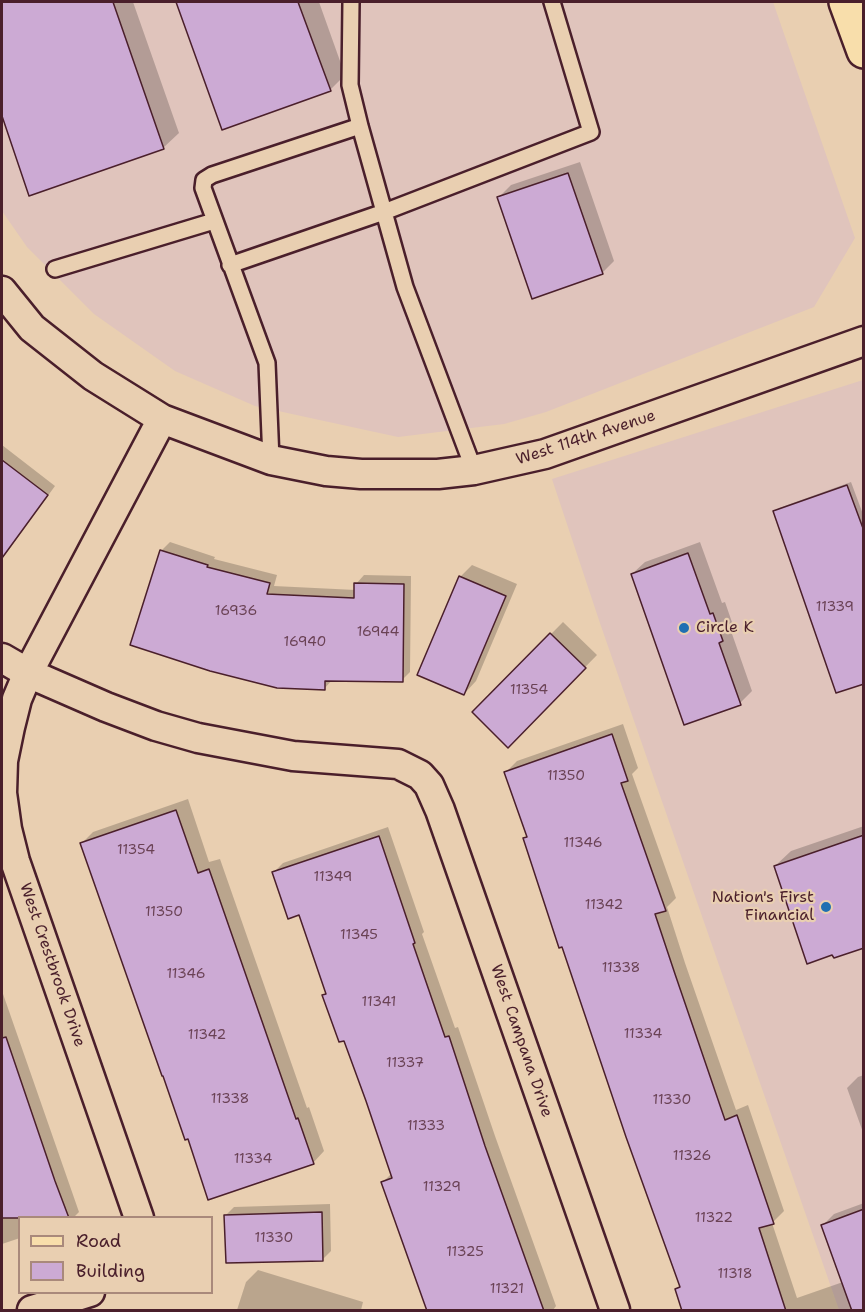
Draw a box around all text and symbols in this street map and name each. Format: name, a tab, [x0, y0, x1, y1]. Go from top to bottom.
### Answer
street label: West 114th Avenue	[514, 406, 658, 470]
house number: 11339	[816, 599, 854, 615]
house number: 16936	[215, 603, 257, 619]
place label: Circle K	[696, 618, 754, 638]
marker: Circle K	[677, 621, 691, 635]
house number: 16944	[357, 624, 399, 640]
house number: 16940	[284, 634, 326, 650]
house number: 11354	[510, 682, 548, 698]
house number: 11350	[547, 768, 585, 784]
house number: 11346	[563, 835, 603, 851]
house number: 11354	[117, 842, 155, 858]
house number: 11349	[314, 869, 352, 885]
street label: West Crestbrook Drive	[15, 881, 89, 1049]
place label: Nation's First Financial	[712, 888, 814, 926]
house number: 11342	[585, 897, 623, 913]
marker: Nation's First Financial	[819, 900, 833, 914]
house number: 11350	[145, 904, 183, 920]
house number: 11345	[340, 927, 378, 943]
house number: 11338	[602, 960, 640, 976]
street label: West Campana Drive	[486, 962, 556, 1120]
house number: 11346	[166, 966, 206, 982]
house number: 11341	[362, 994, 396, 1010]
house number: 11334	[624, 1026, 662, 1042]
house number: 11342	[188, 1027, 226, 1043]
house number: 11337	[386, 1055, 424, 1071]
house number: 11338	[211, 1091, 249, 1107]
house number: 11330	[653, 1092, 691, 1108]
house number: 11333	[407, 1118, 445, 1134]
house number: 11326	[673, 1148, 711, 1164]
house number: 11334	[234, 1151, 272, 1167]
house number: 11329	[423, 1179, 461, 1195]
house number: 11322	[695, 1210, 733, 1226]
legend	[18, 1216, 213, 1294]
text: Road	[76, 1229, 121, 1253]
house number: 11330	[255, 1230, 293, 1246]
house number: 11325	[446, 1244, 484, 1260]
text: Building	[76, 1259, 145, 1283]
house number: 11318	[717, 1266, 753, 1282]
house number: 11321	[490, 1281, 524, 1297]

